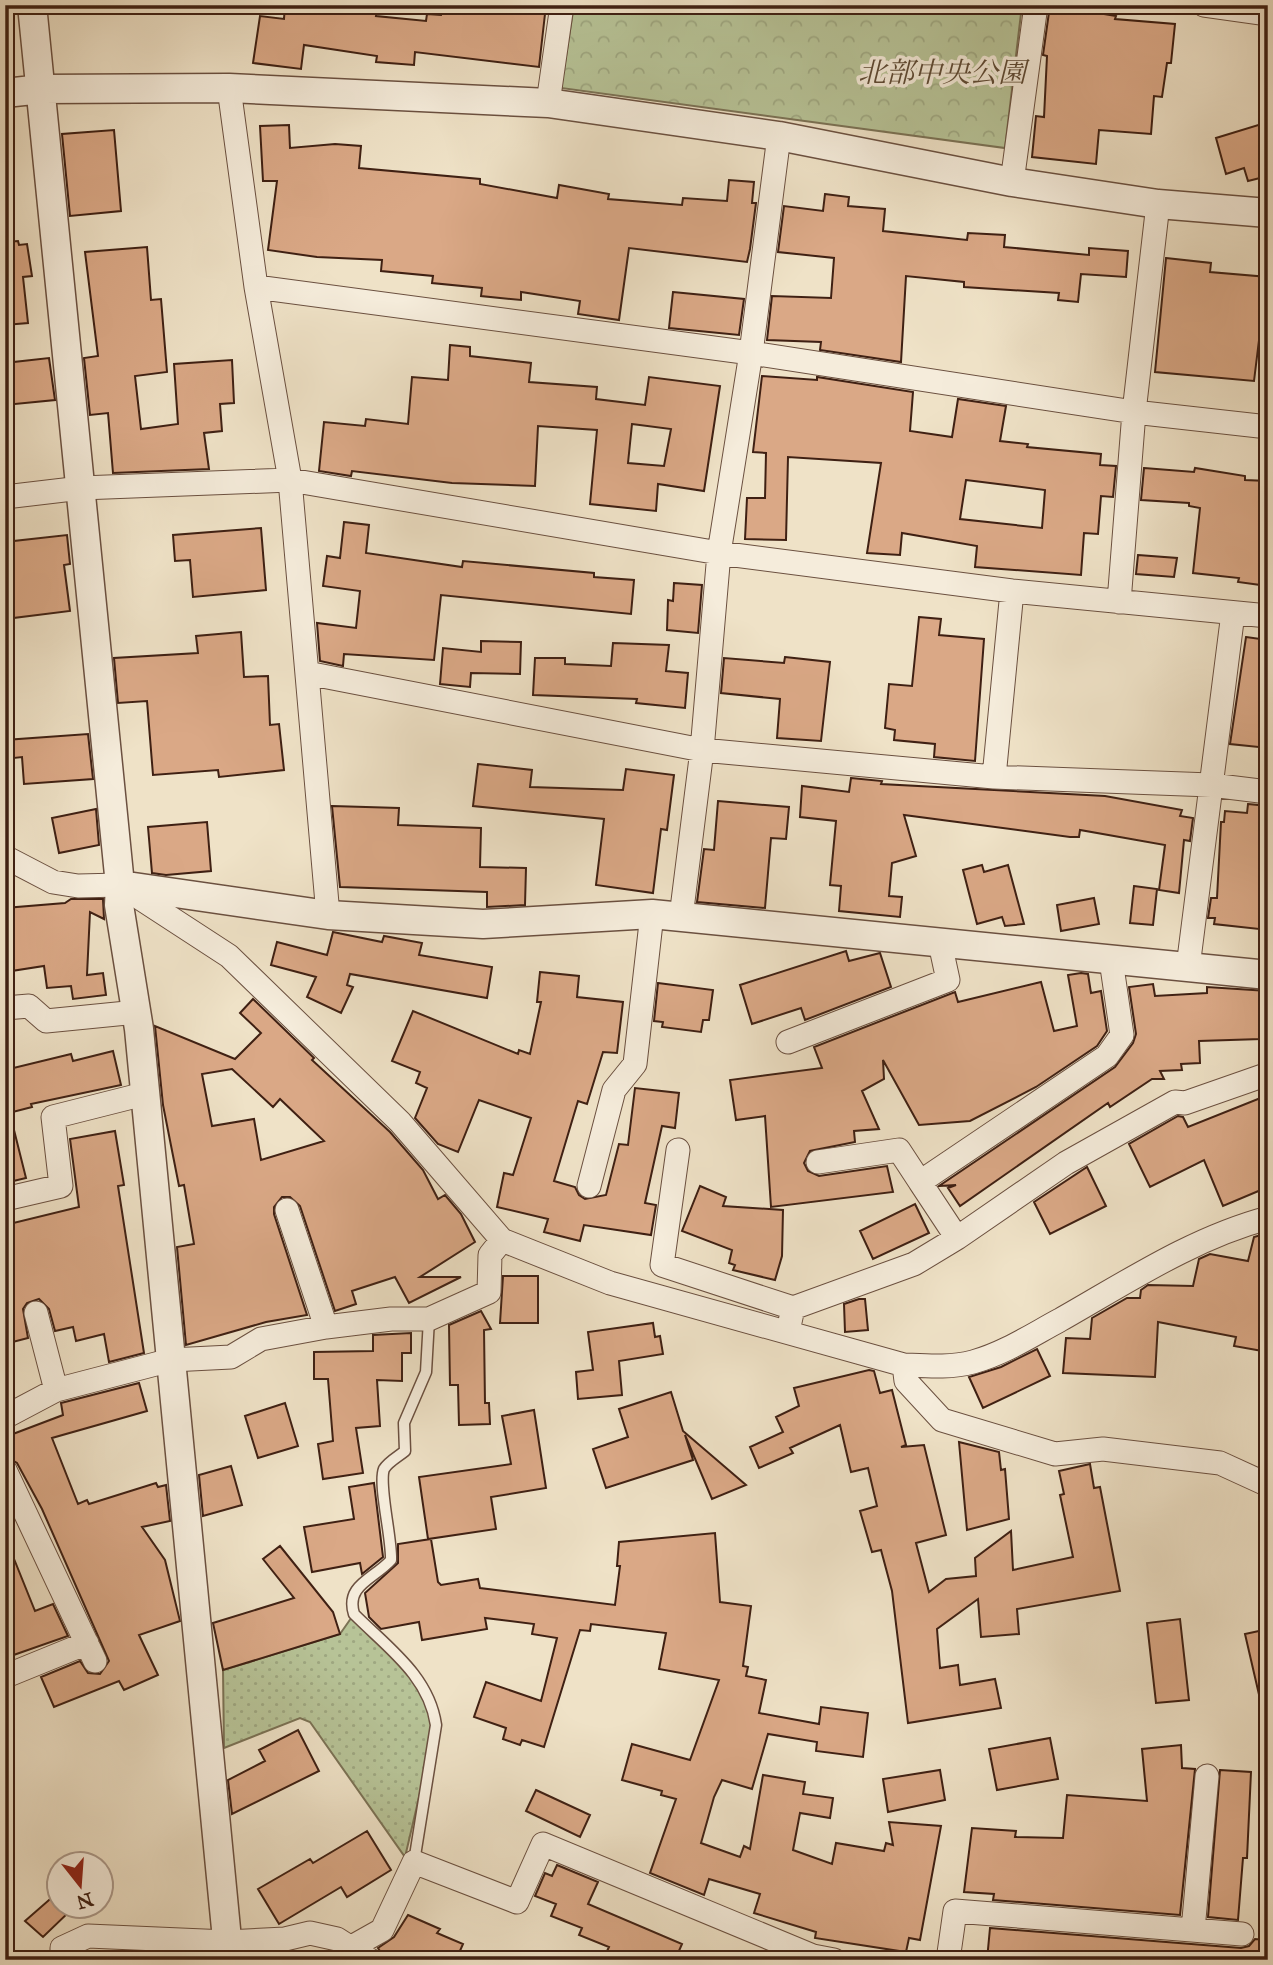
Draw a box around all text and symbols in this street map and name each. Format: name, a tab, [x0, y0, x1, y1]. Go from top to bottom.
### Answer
park label: 北部中央公園	[858, 55, 1030, 90]
north arrow	[46, 1850, 116, 1920]
text: N	[74, 1887, 96, 1914]

